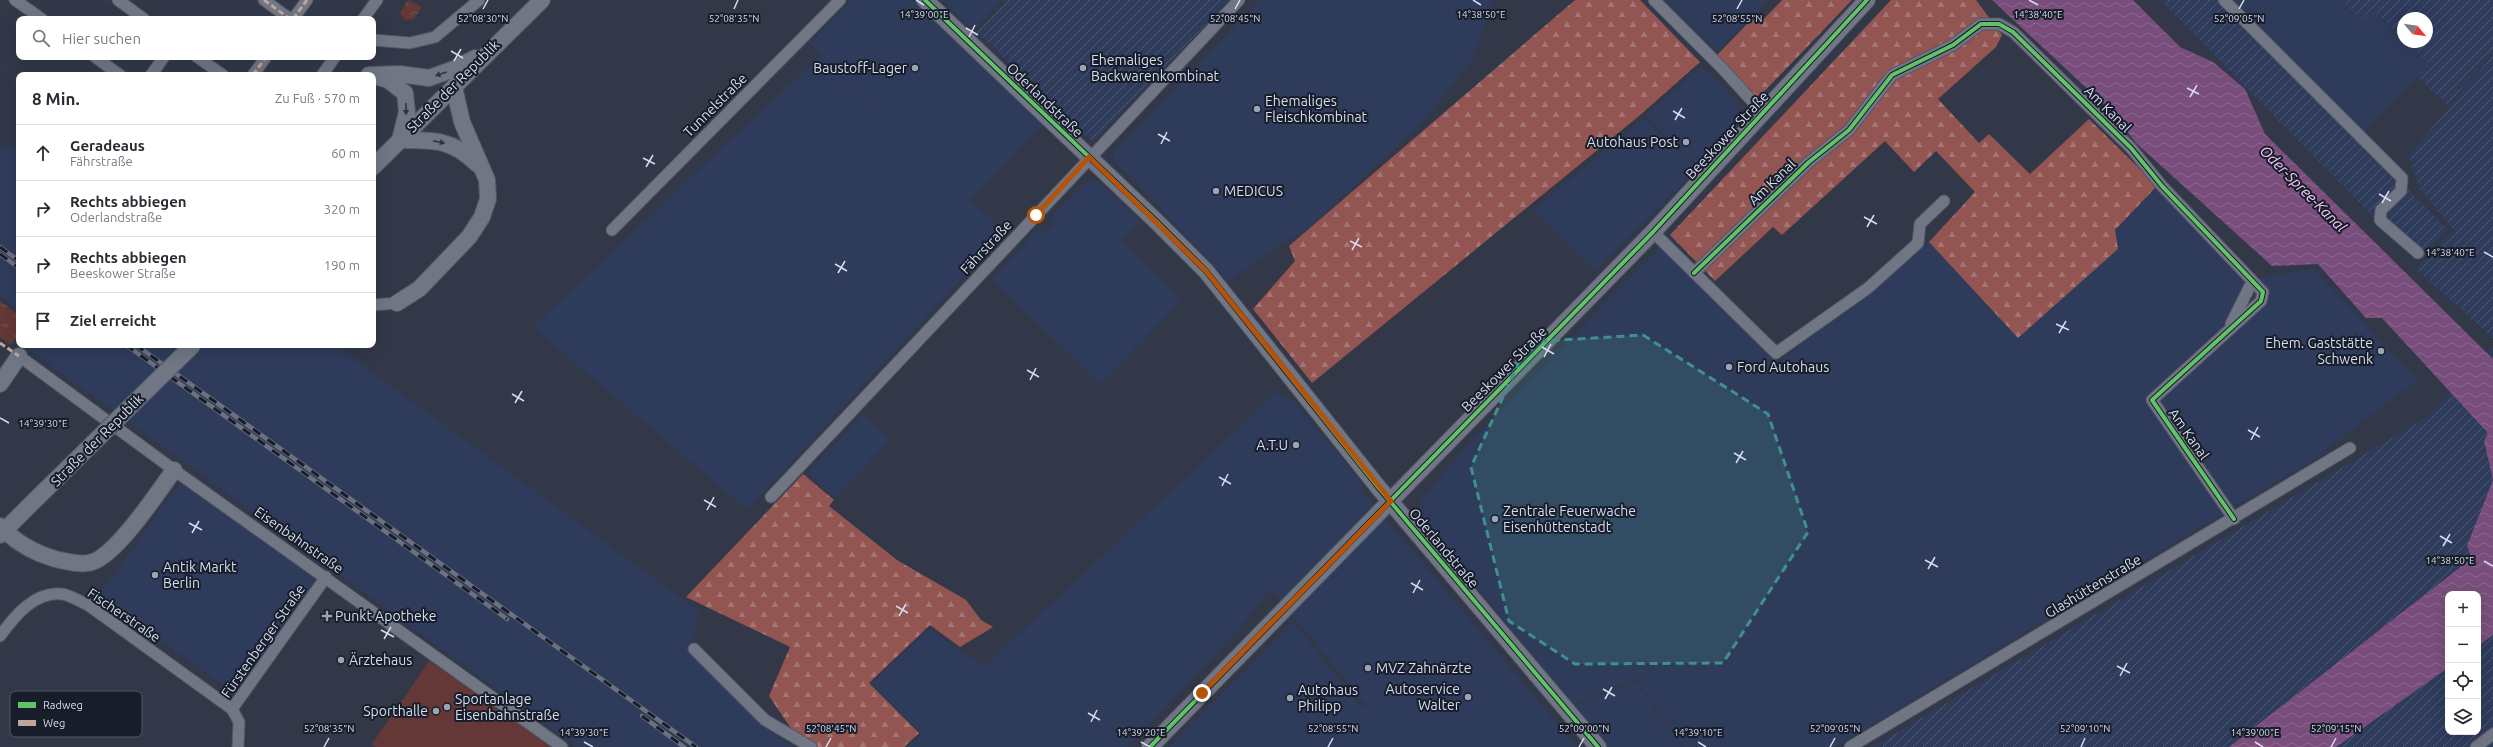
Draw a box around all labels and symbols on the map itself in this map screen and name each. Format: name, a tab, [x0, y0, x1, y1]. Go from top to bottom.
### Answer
text: 14°39'00"E	[899, 9, 949, 20]
text: 14°38'50"E	[1456, 9, 1506, 20]
text: 14°38'40"E	[2013, 9, 2063, 20]
north arrow	[2397, 12, 2433, 48]
text: 52°08'30"N	[458, 13, 508, 24]
text: 52°08'35"N	[709, 13, 759, 24]
text: 52°08'45"N	[1210, 13, 1260, 24]
text: 52°08'55"N	[1712, 13, 1762, 24]
text: 52°09'05"N	[2214, 13, 2264, 24]
street label: Straße der Republik	[403, 36, 503, 136]
place label: Ehemaliges Backwarenkombinat	[1091, 52, 1220, 84]
place label: Baustoff-Lager	[813, 60, 908, 76]
street label: Oderlandstraße	[1004, 60, 1086, 140]
marker: Baustoff-Lager	[910, 63, 920, 73]
marker: Ehemaliges Backwarenkombinat	[1078, 63, 1088, 73]
street label: Tunnelstraße	[680, 70, 750, 140]
one-way arrow	[435, 71, 447, 77]
street label: Am Kanal	[2081, 82, 2135, 136]
street label: Beeskower Straße	[1682, 88, 1772, 182]
place label: Ehemaliges Fleischkombinat	[1265, 93, 1368, 125]
one-way arrow	[403, 103, 409, 116]
marker: Ehemaliges Fleischkombinat	[1252, 104, 1262, 114]
place label: Autohaus Post	[1587, 134, 1678, 150]
marker: Autohaus Post	[1681, 137, 1691, 147]
one-way arrow	[433, 140, 445, 146]
water label: Oder-Spree-Kanal	[2257, 142, 2351, 236]
street label: Am Kanal	[1745, 156, 1799, 208]
place label: MEDICUS	[1224, 183, 1283, 199]
marker: MEDICUS	[1211, 186, 1221, 196]
route start	[1027, 206, 1045, 224]
street label: Fährstraße	[957, 217, 1015, 277]
text: 14°38'40"E	[2425, 247, 2475, 258]
street label: Beeskower Straße	[1458, 323, 1550, 415]
place label: Ehem. Gaststätte Schwenk	[2265, 335, 2373, 367]
marker: Ehem. Gaststätte Schwenk	[2376, 346, 2386, 356]
place label: Ford Autohaus	[1737, 359, 1829, 375]
marker: Ford Autohaus	[1724, 362, 1734, 372]
street label: Straße der Republik	[47, 390, 147, 490]
street label: Am Kanal	[2166, 405, 2213, 463]
text: 14°39'30"E	[18, 418, 68, 429]
place label: A.T.U	[1256, 437, 1288, 453]
marker: A.T.U	[1291, 440, 1301, 450]
street label: Eisenbahnstraße	[252, 503, 346, 577]
place label: Zentrale Feuerwache Eisenhüttenstadt	[1503, 503, 1636, 535]
street label: Oderlandstraße	[1406, 505, 1482, 591]
marker: Zentrale Feuerwache Eisenhüttenstadt	[1490, 514, 1500, 524]
street label: Glashüttenstraße	[2042, 551, 2144, 621]
text: 14°38'50"E	[2425, 555, 2475, 566]
place label: Antik Markt Berlin	[163, 559, 237, 591]
marker: Antik Markt Berlin	[150, 570, 160, 580]
street label: Fürstenberger Straße	[218, 581, 308, 701]
street label: Fischerstraße	[84, 585, 164, 645]
place label: Punkt Apotheke	[335, 608, 436, 624]
marker: Punkt Apotheke	[322, 611, 332, 621]
place label: Ärztehaus	[349, 652, 412, 668]
marker: Ärztehaus	[336, 655, 346, 665]
place label: MVZ Zahnärzte	[1376, 660, 1472, 676]
marker: MVZ Zahnärzte	[1363, 663, 1373, 673]
place label: Autoservice Walter	[1385, 681, 1461, 713]
place label: Autohaus Philipp	[1298, 682, 1358, 714]
route end	[1193, 684, 1211, 702]
legend	[10, 691, 142, 737]
place label: Sportanlage Eisenbahnstraße	[455, 691, 560, 723]
marker: Autoservice Walter	[1463, 692, 1473, 702]
marker: Autohaus Philipp	[1285, 693, 1295, 703]
text: Radweg	[43, 699, 83, 711]
marker: Sportanlage Eisenbahnstraße	[442, 702, 452, 712]
place label: Sporthalle	[363, 703, 428, 719]
marker: Sporthalle	[431, 706, 441, 716]
text: Weg	[43, 717, 65, 729]
text: 52°08'35"N	[304, 723, 354, 734]
text: 52°08'45"N	[806, 723, 856, 734]
text: 52°08'55"N	[1308, 723, 1358, 734]
text: 52°09'00"N	[1559, 723, 1609, 734]
text: 52°09'05"N	[1810, 723, 1860, 734]
text: 52°09'10"N	[2060, 723, 2110, 734]
text: 52°09'15"N	[2311, 723, 2361, 734]
text: 14°39'30"E	[559, 727, 609, 738]
text: 14°39'20"E	[1116, 727, 1166, 738]
text: 14°39'10"E	[1673, 727, 1723, 738]
text: 14°39'00"E	[2230, 727, 2280, 738]

